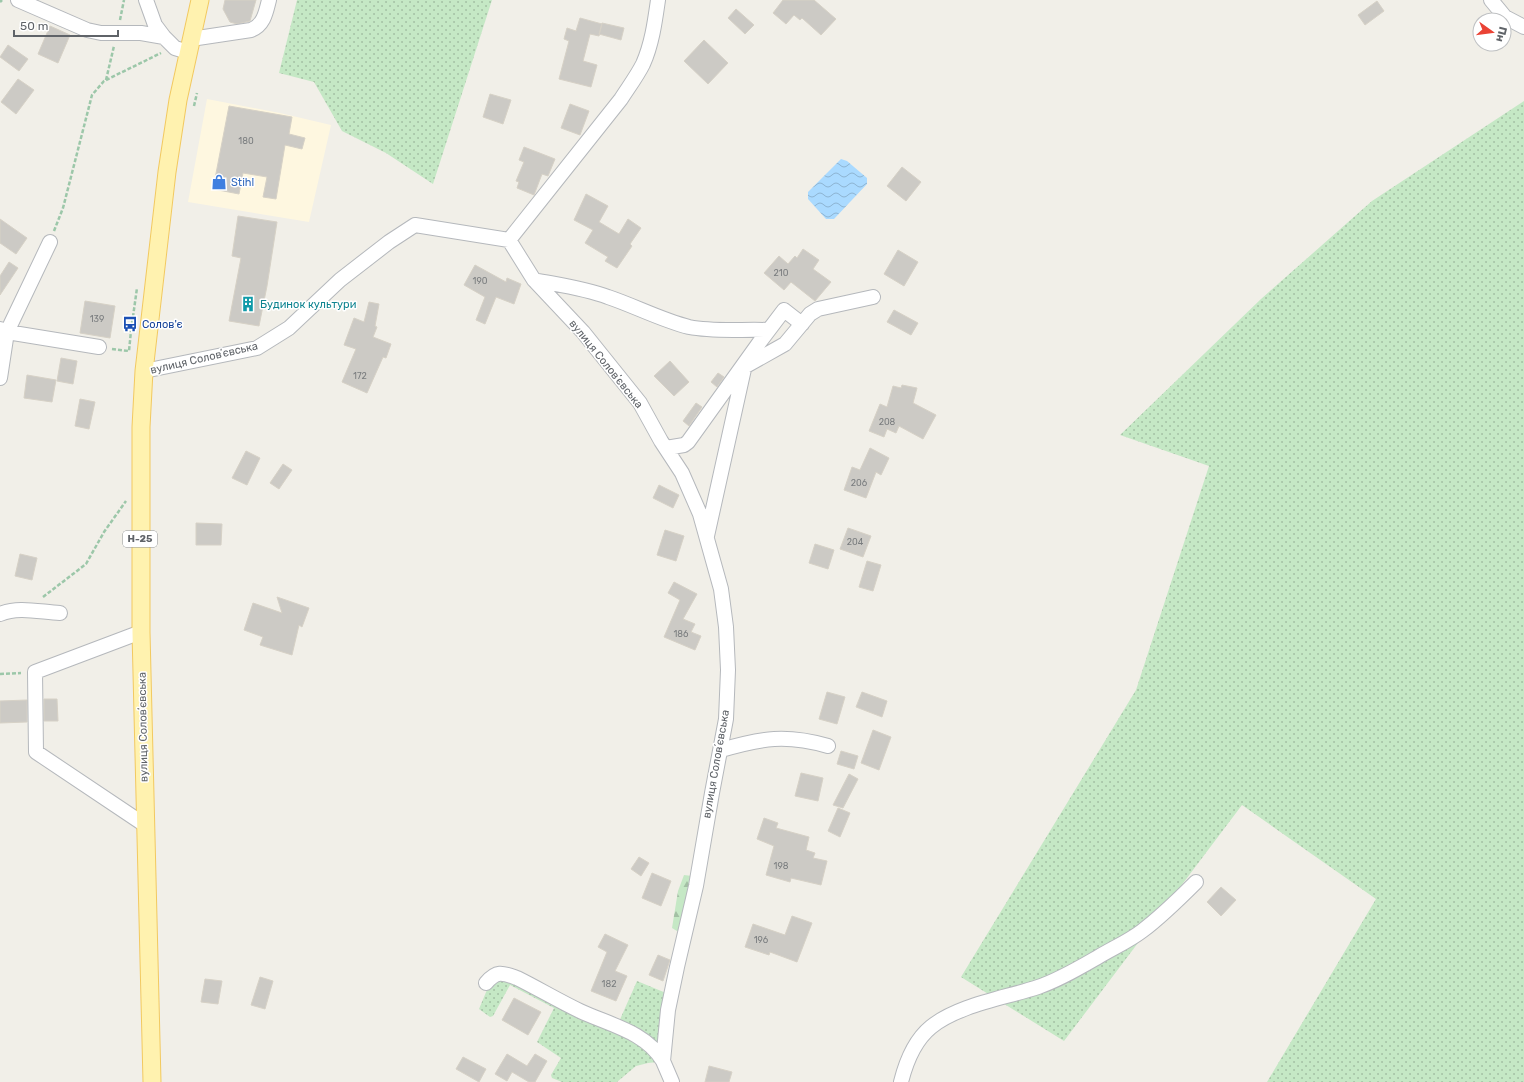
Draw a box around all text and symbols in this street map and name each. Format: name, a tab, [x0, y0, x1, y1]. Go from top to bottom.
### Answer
scale bar	[14, 12, 118, 38]
north arrow	[1472, 12, 1512, 52]
text: 50 m	[20, 19, 48, 33]
text: Пн	[1493, 25, 1509, 43]
house number: 180	[238, 136, 254, 146]
shop icon: Stihl	[210, 173, 228, 191]
place label: Stihl	[231, 176, 254, 189]
house number: 210	[774, 268, 789, 278]
house number: 190	[473, 276, 488, 286]
building icon: Будинок культури	[239, 295, 257, 313]
place label: Будинок культури	[260, 298, 356, 311]
house number: 139	[90, 314, 104, 324]
bus stop icon: Солов'є	[121, 315, 139, 333]
street label: вулиця Соловʼєвська	[566, 317, 646, 411]
place label: Солов'є	[142, 318, 183, 331]
street label: вулиця Соловʼєвська	[149, 339, 259, 377]
house number: 172	[353, 371, 367, 381]
house number: 208	[879, 417, 896, 427]
house number: 206	[851, 478, 868, 488]
road number: Н-25	[123, 531, 157, 547]
house number: 204	[847, 537, 864, 547]
house number: 186	[673, 629, 689, 639]
street label: вулиця Соловʼєвська	[136, 672, 150, 782]
street label: вулиця Соловʼєвська	[700, 709, 732, 819]
house number: 198	[774, 861, 789, 871]
house number: 196	[754, 935, 769, 945]
house number: 182	[602, 979, 616, 989]

